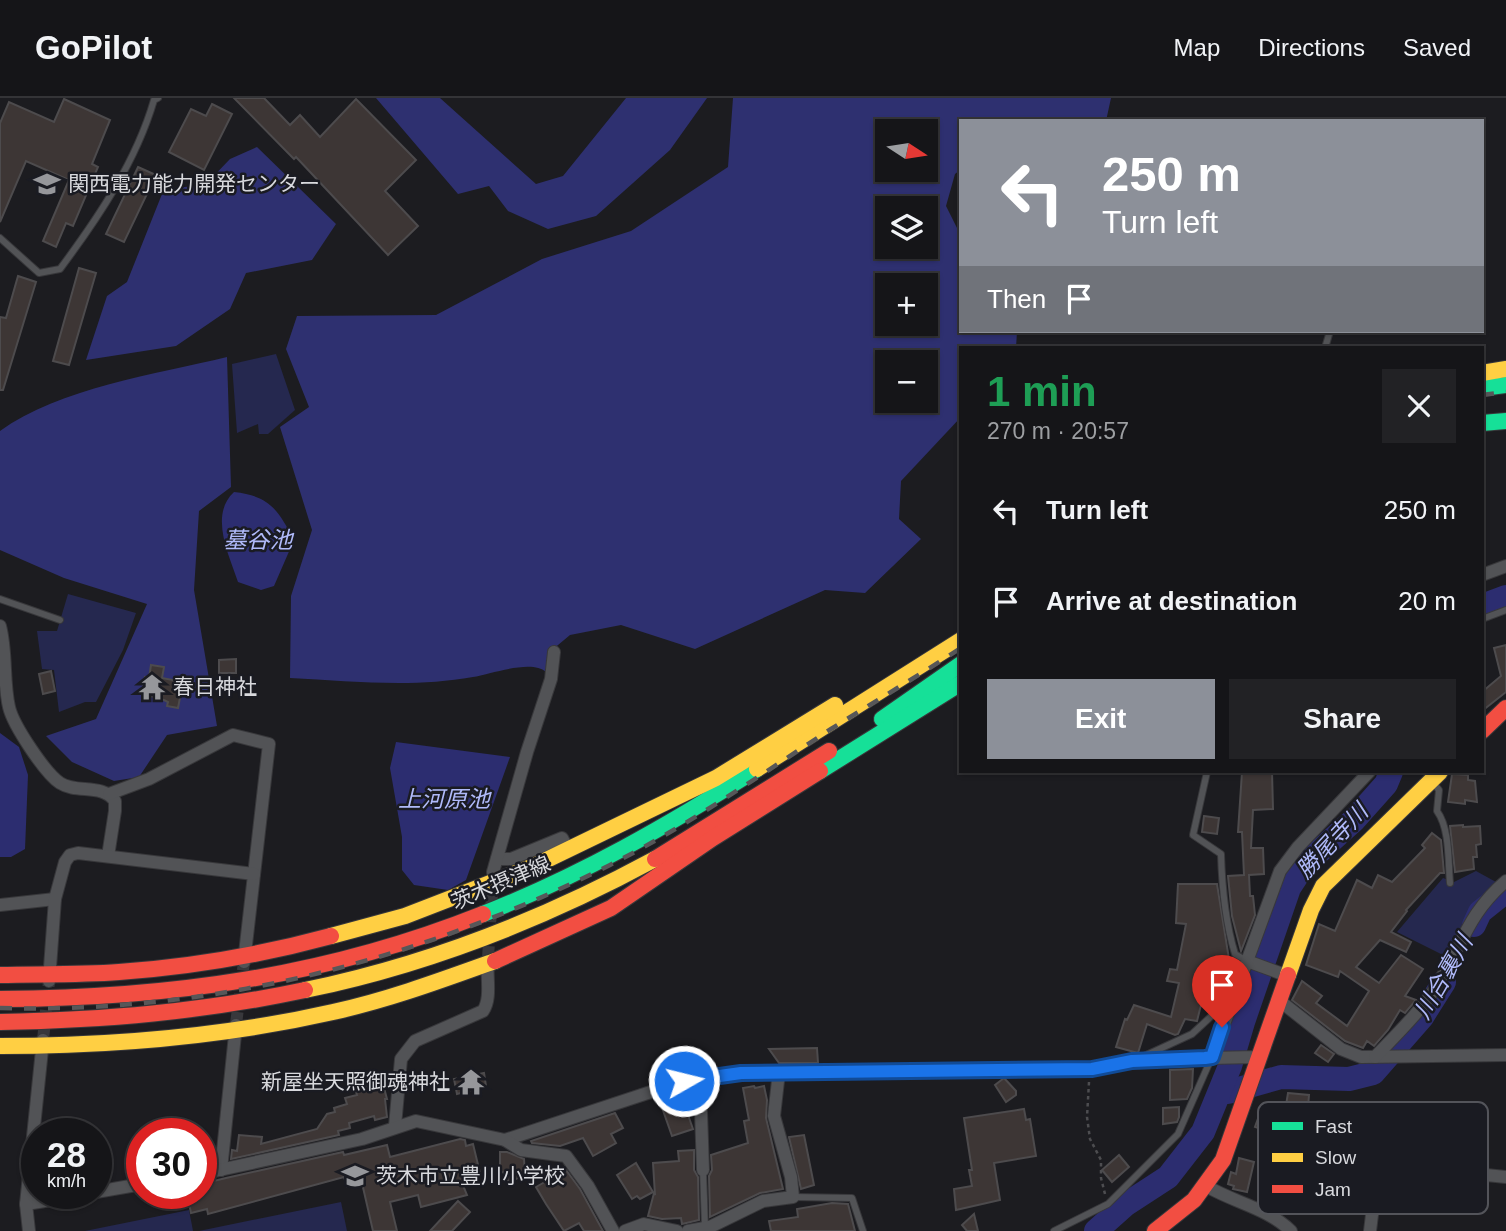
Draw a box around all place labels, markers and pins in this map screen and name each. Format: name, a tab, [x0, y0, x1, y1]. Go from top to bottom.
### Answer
school or university icon: 関西電力能力開発センター	[32, 169, 62, 199]
place label: 関西電力能力開発センター	[68, 172, 320, 195]
temple icon: 春日神社	[137, 672, 167, 702]
place label: 春日神社	[173, 675, 257, 698]
pin	[1192, 955, 1252, 1027]
temple icon: 新屋坐天照御魂神社	[456, 1067, 486, 1097]
place label: 新屋坐天照御魂神社	[261, 1070, 450, 1093]
school or university icon: 茨木市立豊川小学校	[340, 1161, 370, 1191]
place label: 茨木市立豊川小学校	[376, 1164, 565, 1187]

